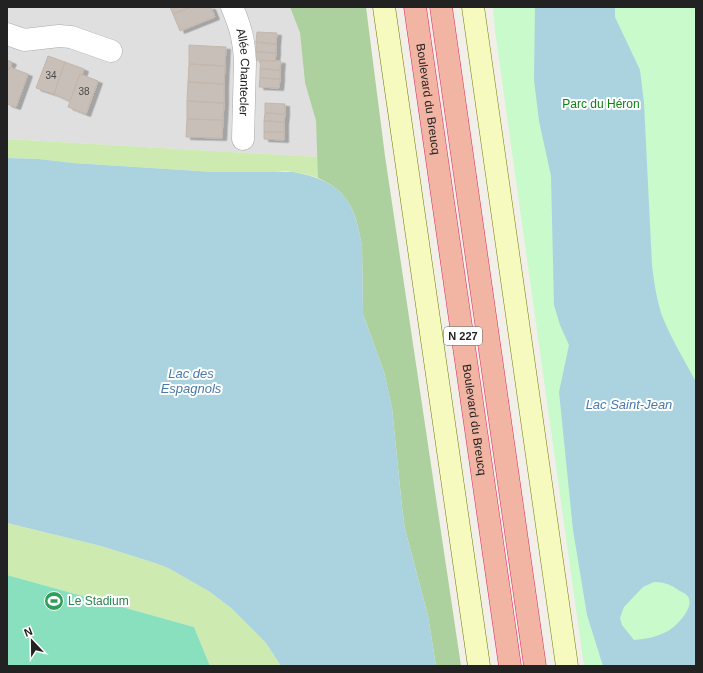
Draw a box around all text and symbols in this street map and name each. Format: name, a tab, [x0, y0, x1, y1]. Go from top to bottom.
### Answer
street label: Allée Chantecler	[233, 27, 252, 116]
street label: Boulevard du Breucq	[413, 42, 443, 156]
house number: 34	[45, 70, 57, 81]
house number: 38	[78, 86, 90, 97]
park label: Parc du Héron	[562, 97, 640, 111]
road number: N 227	[444, 327, 482, 345]
street label: Boulevard du Breucq	[460, 363, 489, 476]
water label: Lac des Espagnols	[161, 366, 222, 396]
water label: Lac Saint-Jean	[586, 397, 672, 412]
sports icon: Le Stadium	[43, 590, 65, 612]
place label: Le Stadium	[68, 594, 129, 608]
north arrow	[12, 621, 52, 661]
text: N	[22, 625, 34, 639]

